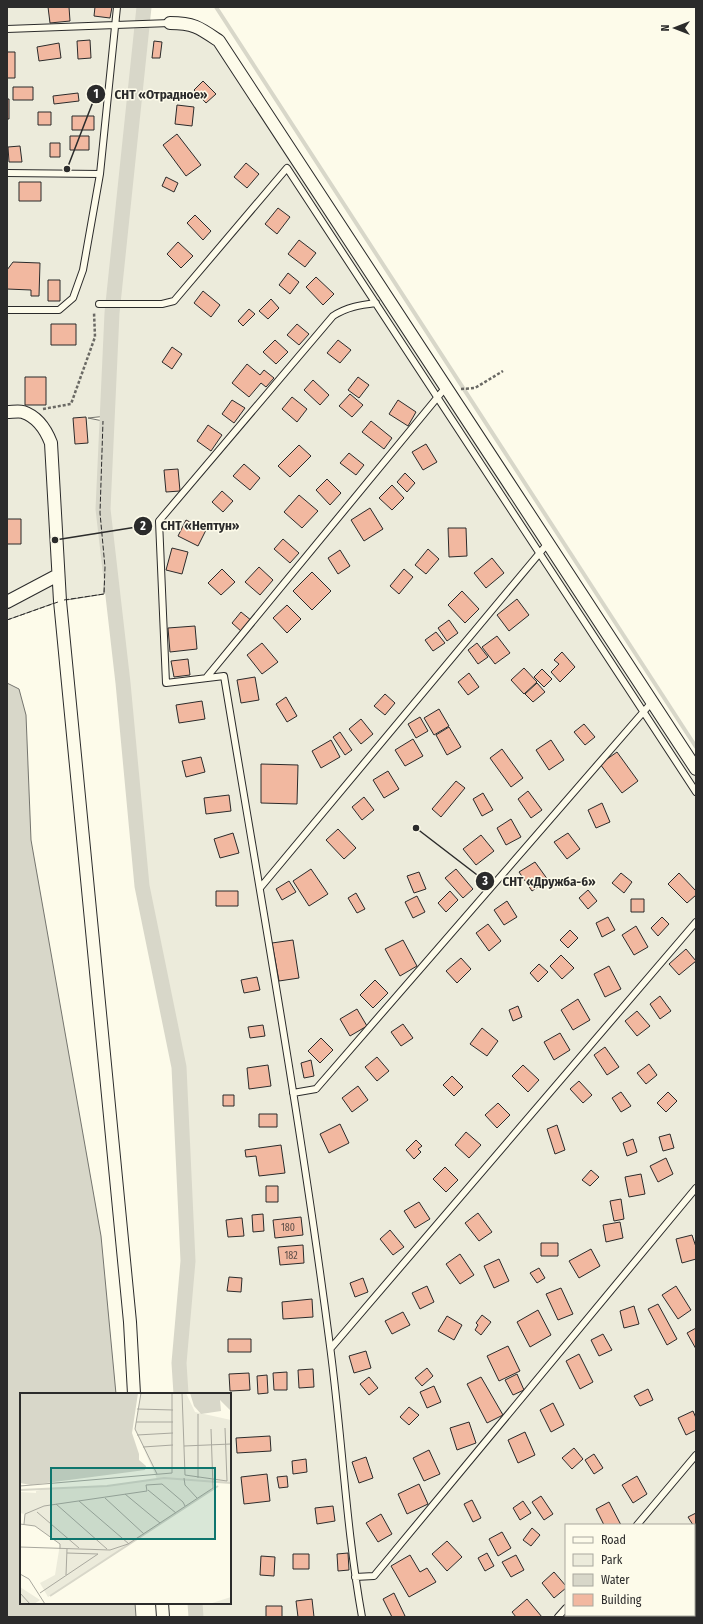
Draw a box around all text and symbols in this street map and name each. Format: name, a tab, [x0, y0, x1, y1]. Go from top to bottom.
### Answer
north arrow	[655, 8, 695, 48]
text: N	[659, 25, 672, 31]
callout: СНТ «Отрадное»	[86, 82, 215, 107]
text: 1	[93, 87, 99, 101]
text: СНТ «Отрадное»	[115, 87, 208, 102]
callout: СНТ «Нептун»	[133, 513, 248, 538]
text: СНТ «Нептун»	[161, 518, 240, 533]
text: 2	[139, 519, 146, 533]
callout: СНТ «Дружба-6»	[475, 869, 604, 894]
text: 3	[481, 874, 488, 888]
text: СНТ «Дружба-6»	[502, 874, 596, 889]
house number: 180	[281, 1222, 295, 1234]
house number: 182	[284, 1250, 298, 1262]
inset map	[20, 1393, 231, 1604]
legend	[565, 1524, 695, 1616]
text: Road	[601, 1533, 626, 1547]
text: Park	[601, 1553, 623, 1567]
text: Water	[601, 1573, 630, 1587]
text: Building	[601, 1593, 642, 1607]

